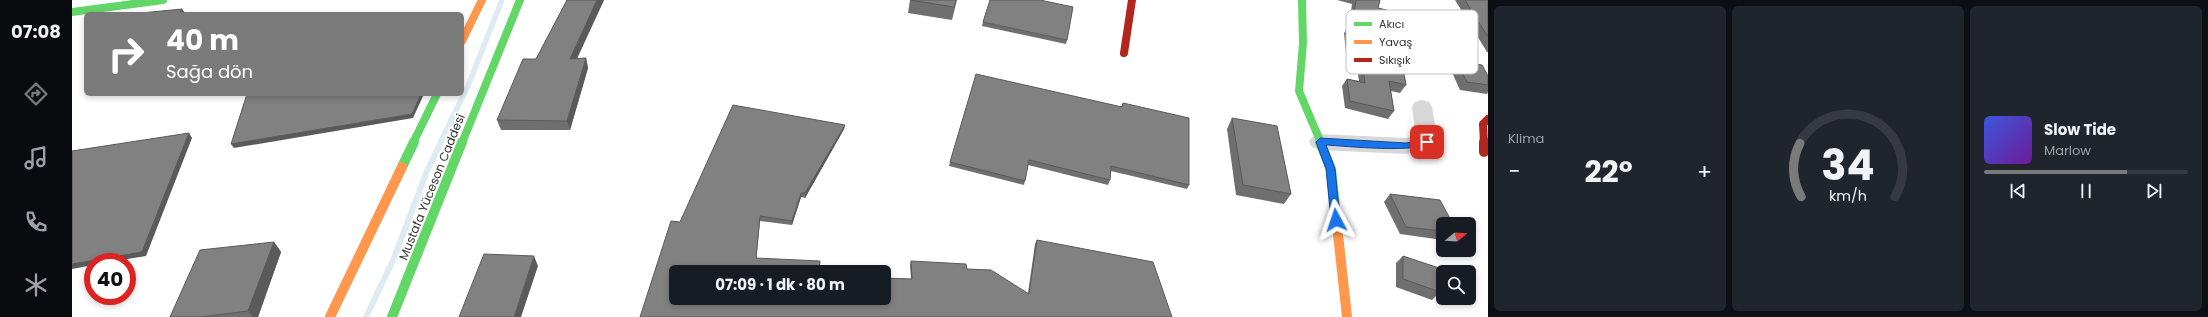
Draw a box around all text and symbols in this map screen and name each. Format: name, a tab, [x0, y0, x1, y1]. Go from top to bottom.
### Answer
legend	[1346, 10, 1478, 74]
text: Akıcı	[1379, 16, 1404, 32]
text: 07:08	[11, 19, 61, 44]
text: 40 m	[166, 21, 239, 60]
icon: right	[100, 28, 152, 80]
text: Yavaş	[1379, 34, 1412, 50]
text: Sıkışık	[1379, 52, 1411, 68]
text: Sağa dön	[166, 59, 253, 84]
icon: directions	[22, 80, 50, 108]
street label: Mustafa Yüceson Caddesi	[394, 111, 469, 263]
text: Slow Tide	[2044, 119, 2116, 140]
pin	[1410, 125, 1444, 159]
text: Klima	[1508, 129, 1544, 148]
icon: arrive	[1416, 131, 1438, 153]
text: 34	[1821, 135, 1875, 194]
text: Marlow	[2044, 141, 2091, 160]
icon: music	[22, 144, 50, 172]
text: 22°	[1584, 150, 1633, 193]
text: −	[1508, 156, 1520, 187]
text: +	[1697, 156, 1712, 187]
icon: previous	[2007, 180, 2029, 202]
icon: pause	[2075, 180, 2097, 202]
icon: next	[2143, 180, 2165, 202]
text: km/h	[1829, 185, 1867, 205]
position arrow	[1315, 199, 1357, 241]
icon: phone	[22, 208, 50, 236]
north arrow	[1436, 217, 1476, 257]
map controls	[1436, 217, 1476, 305]
speed limit sign: 40	[84, 253, 136, 305]
button: search	[1436, 265, 1476, 305]
icon: climate	[22, 271, 50, 299]
text: 07:09 · 1 dk · 80 m	[715, 274, 845, 295]

